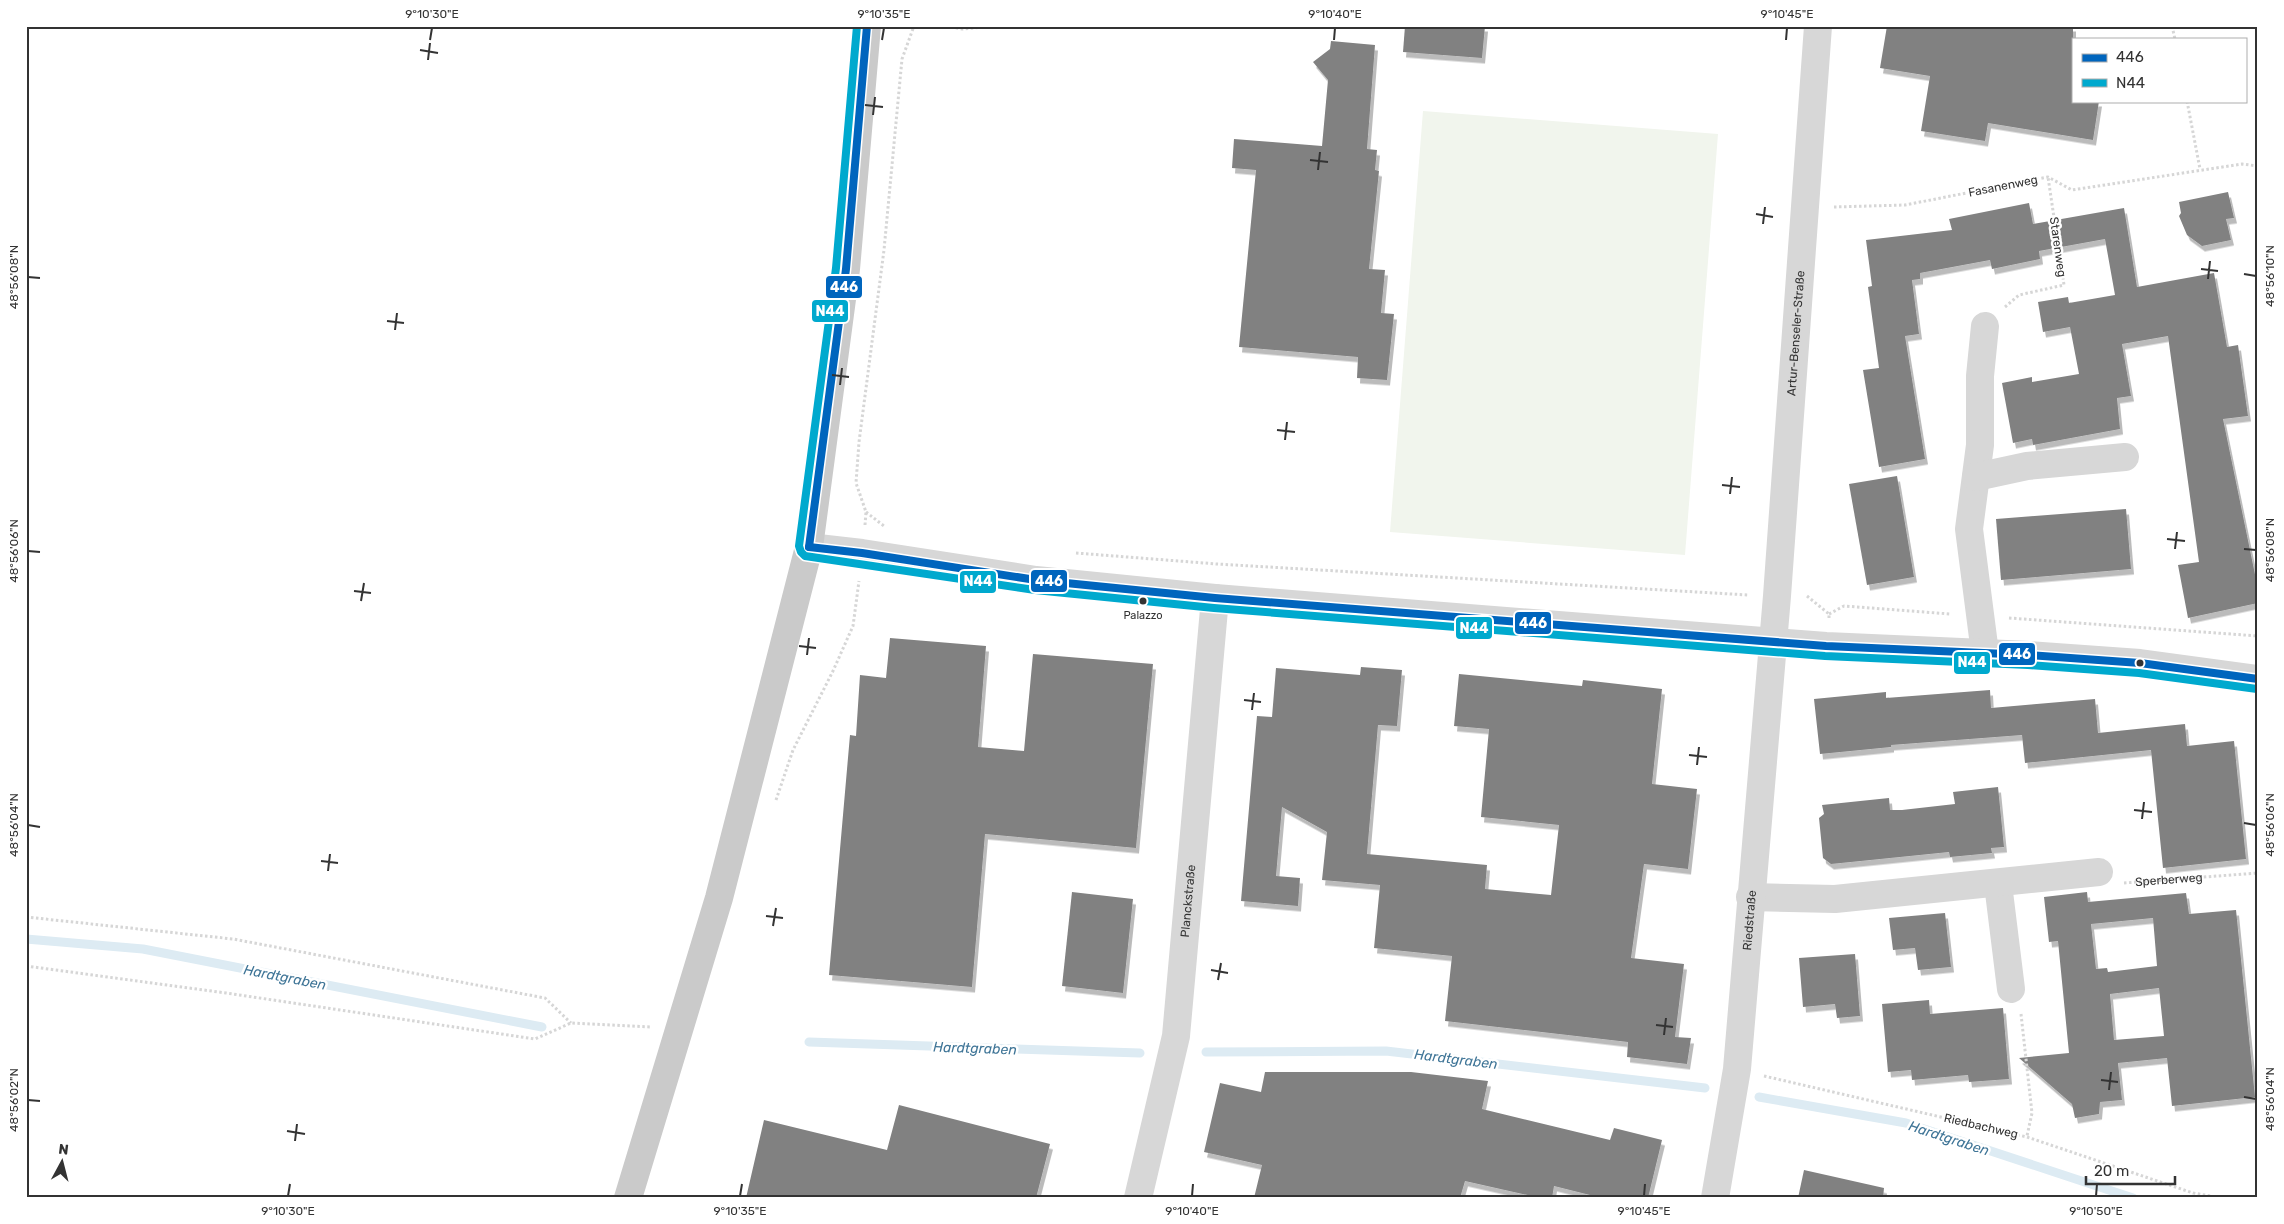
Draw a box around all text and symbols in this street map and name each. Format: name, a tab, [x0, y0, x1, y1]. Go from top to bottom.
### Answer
text: 9°10'30"E	[405, 7, 459, 21]
text: 9°10'35"E	[857, 7, 911, 21]
text: 9°10'40"E	[1308, 7, 1362, 21]
text: 9°10'45"E	[1761, 7, 1813, 21]
legend	[2072, 38, 2246, 102]
text: 446	[2116, 48, 2144, 66]
text: N44	[2116, 74, 2145, 92]
street label: Fasanenweg	[1967, 172, 2039, 200]
street label: Starenweg	[2047, 216, 2069, 278]
text: 48°56'08"N	[7, 245, 21, 309]
text: 48°56'10"N	[2263, 245, 2277, 307]
street label: Artur-Benseler-Straße	[1784, 270, 1807, 396]
line badge: 446	[825, 275, 863, 299]
text: 446	[830, 279, 858, 296]
line badge: N44	[811, 299, 849, 323]
text: N44	[815, 303, 845, 320]
text: 48°56'08"N	[2263, 518, 2277, 582]
text: 48°56'06"N	[7, 519, 21, 583]
line badge: 446	[1030, 569, 1068, 593]
line badge: N44	[959, 570, 997, 594]
text: N44	[963, 573, 993, 590]
text: 446	[1035, 573, 1063, 590]
marker: Palazzo	[1138, 596, 1148, 606]
place label: Palazzo	[1123, 609, 1163, 622]
line badge: 446	[1514, 611, 1552, 635]
text: 446	[1519, 615, 1547, 632]
line badge: N44	[1455, 616, 1493, 640]
text: N44	[1459, 620, 1489, 637]
line badge: 446	[1998, 642, 2036, 666]
text: 446	[2003, 646, 2031, 663]
line badge: N44	[1953, 651, 1991, 675]
text: N44	[1957, 654, 1987, 671]
unlabelled marker	[2135, 658, 2145, 668]
text: 48°56'04"N	[7, 793, 21, 857]
text: 48°56'06"N	[2263, 793, 2277, 857]
street label: Planckstraße	[1178, 864, 1198, 938]
street label: Sperberweg	[2135, 870, 2203, 889]
street label: Riedstraße	[1740, 889, 1759, 951]
water label: Hardtgraben	[242, 961, 328, 994]
water label: Hardtgraben	[933, 1039, 1017, 1058]
water label: Hardtgraben	[1413, 1046, 1498, 1073]
text: 48°56'04"N	[2263, 1067, 2277, 1131]
text: 48°56'02"N	[7, 1068, 21, 1132]
street label: Riedbachweg	[1943, 1111, 2019, 1141]
water label: Hardtgraben	[1906, 1117, 1991, 1159]
north arrow	[38, 1136, 88, 1186]
text: N	[57, 1141, 70, 1159]
scale bar	[2086, 1154, 2175, 1186]
text: 20 m	[2094, 1162, 2129, 1180]
text: 9°10'30"E	[261, 1204, 315, 1218]
text: 9°10'35"E	[713, 1204, 767, 1218]
text: 9°10'40"E	[1165, 1204, 1219, 1218]
text: 9°10'45"E	[1618, 1204, 1670, 1218]
text: 9°10'50"E	[2069, 1204, 2123, 1218]

